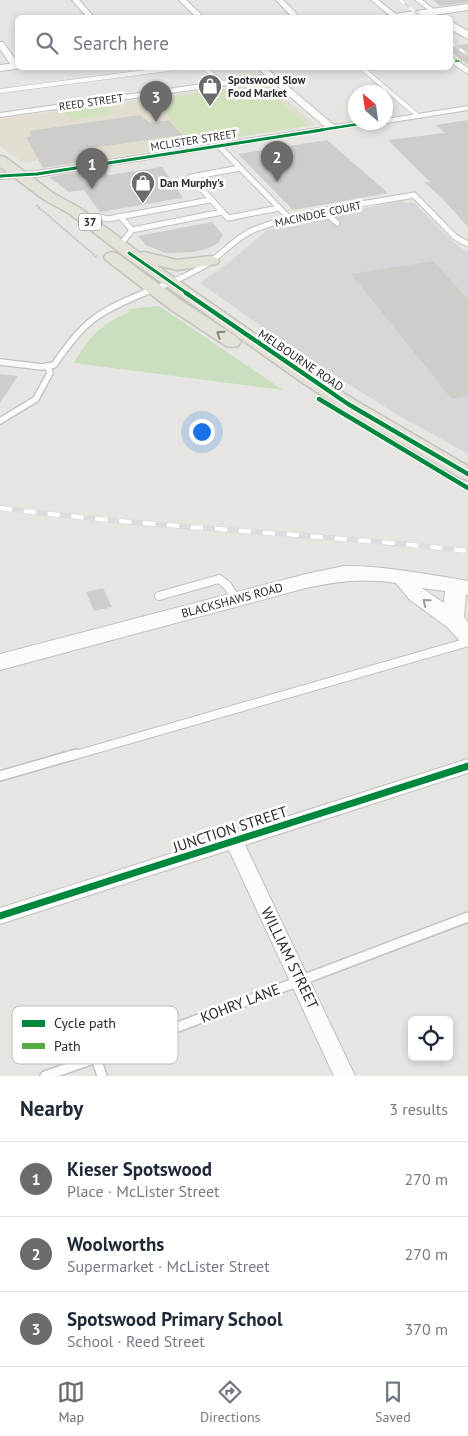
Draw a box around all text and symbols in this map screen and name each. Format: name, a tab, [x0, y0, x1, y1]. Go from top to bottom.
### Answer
search box	[15, 15, 453, 70]
icon: search	[33, 29, 61, 57]
text: Search here	[73, 31, 169, 55]
shop icon: Spotswood Slow Food Market	[197, 73, 223, 107]
place label: Spotswood Slow Food Market	[228, 73, 306, 100]
pin: 3	[140, 81, 172, 122]
north arrow	[348, 85, 393, 130]
street label: REED STREET	[58, 91, 124, 113]
street label: MCLISTER STREET	[150, 126, 238, 154]
pin: 2	[261, 141, 293, 182]
pin: 1	[76, 148, 108, 189]
shop icon: Dan Murphy's	[130, 170, 156, 204]
place label: Dan Murphy's	[160, 176, 224, 190]
street label: MACINDOE COURT	[274, 198, 362, 230]
road number: 37	[79, 213, 101, 230]
street label: MELBOURNE ROAD	[256, 326, 347, 394]
one-way arrow	[216, 331, 225, 340]
your location	[189, 419, 215, 445]
street label: BLACKSHAWS ROAD	[180, 579, 284, 621]
one-way arrow	[422, 598, 431, 607]
street label: JUNCTION STREET	[169, 801, 290, 857]
street label: WILLIAM STREET	[257, 904, 323, 1013]
street label: KOHRY LANE	[198, 979, 282, 1027]
legend	[12, 1006, 178, 1064]
text: Cycle path	[54, 1014, 116, 1032]
map controls	[408, 1016, 453, 1061]
button: locate	[408, 1016, 453, 1061]
text: Path	[54, 1037, 81, 1055]
text: Nearby	[20, 1095, 83, 1122]
text: 3 results	[389, 1099, 448, 1119]
text: Kieser Spotswood	[67, 1157, 212, 1181]
text: 1	[31, 1169, 41, 1189]
text: 270 m	[405, 1169, 448, 1189]
text: Place · McLister Street	[67, 1181, 219, 1201]
text: Woolworths	[67, 1232, 164, 1256]
text: 2	[31, 1244, 41, 1264]
text: 270 m	[405, 1244, 448, 1264]
text: Supermarket · McLister Street	[67, 1256, 270, 1276]
text: Spotswood Primary School	[67, 1307, 283, 1331]
text: 3	[31, 1319, 41, 1339]
text: 370 m	[405, 1319, 448, 1339]
text: School · Reed Street	[67, 1331, 205, 1351]
tab: Map	[57, 1378, 85, 1426]
tab: Directions	[200, 1378, 260, 1426]
tab: Saved	[375, 1378, 411, 1426]

